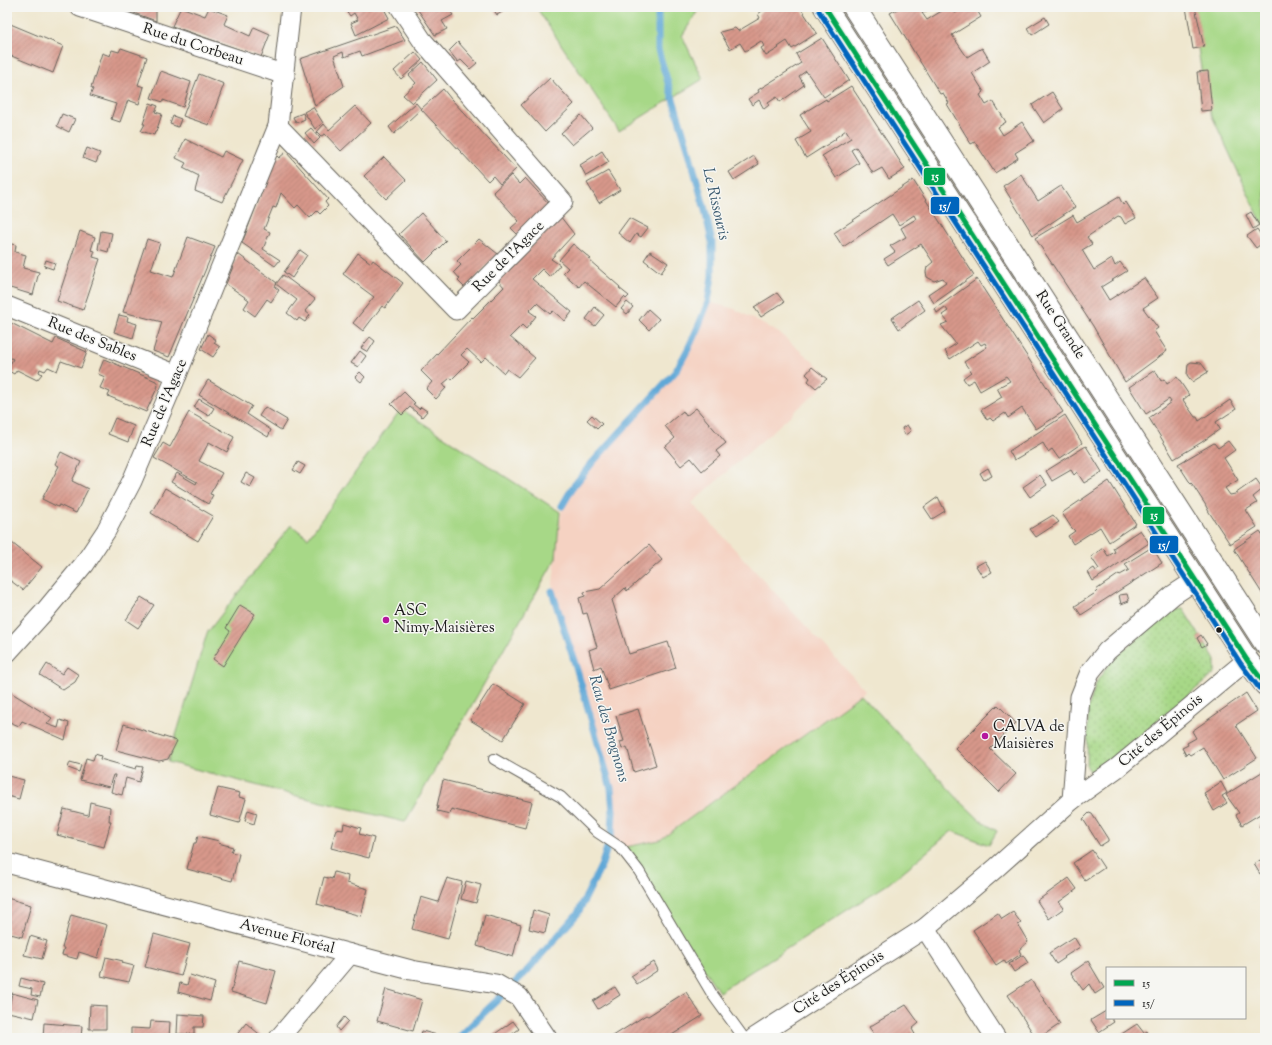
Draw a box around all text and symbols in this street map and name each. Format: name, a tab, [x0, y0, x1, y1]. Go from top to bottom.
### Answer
street label: Rue du Corbeau	[140, 19, 247, 71]
water label: Le Rissouris	[695, 165, 735, 243]
line badge: 15	[923, 167, 946, 186]
text: 15	[930, 169, 939, 185]
line badge: 15/	[930, 196, 960, 215]
text: 15/	[938, 199, 951, 215]
street label: Rue de l'Agace	[468, 216, 550, 298]
street label: Rue Grande	[1030, 287, 1090, 363]
street label: Rue des Sables	[44, 313, 140, 367]
street label: Rue de l'Agace	[137, 356, 193, 450]
line badge: 15	[1142, 506, 1165, 525]
text: 15	[1149, 508, 1158, 524]
line badge: 15/	[1149, 535, 1179, 554]
text: 15/	[1157, 538, 1170, 554]
place label: ASC Nimy-Maisières	[394, 601, 495, 639]
marker: ASC Nimy-Maisières	[381, 615, 391, 625]
unlabelled marker	[1214, 625, 1224, 635]
water label: Rau des Brognons	[582, 673, 634, 785]
street label: Cité des Épinois	[1114, 689, 1208, 773]
place label: CALVA de Maisières	[993, 717, 1065, 755]
marker: CALVA de Maisières	[980, 731, 990, 741]
street label: Avenue Floréal	[237, 914, 337, 960]
street label: Cité des Épinois	[789, 945, 889, 1020]
legend	[1106, 967, 1246, 1019]
text: 15	[1142, 975, 1150, 993]
text: 15/	[1142, 995, 1155, 1013]

